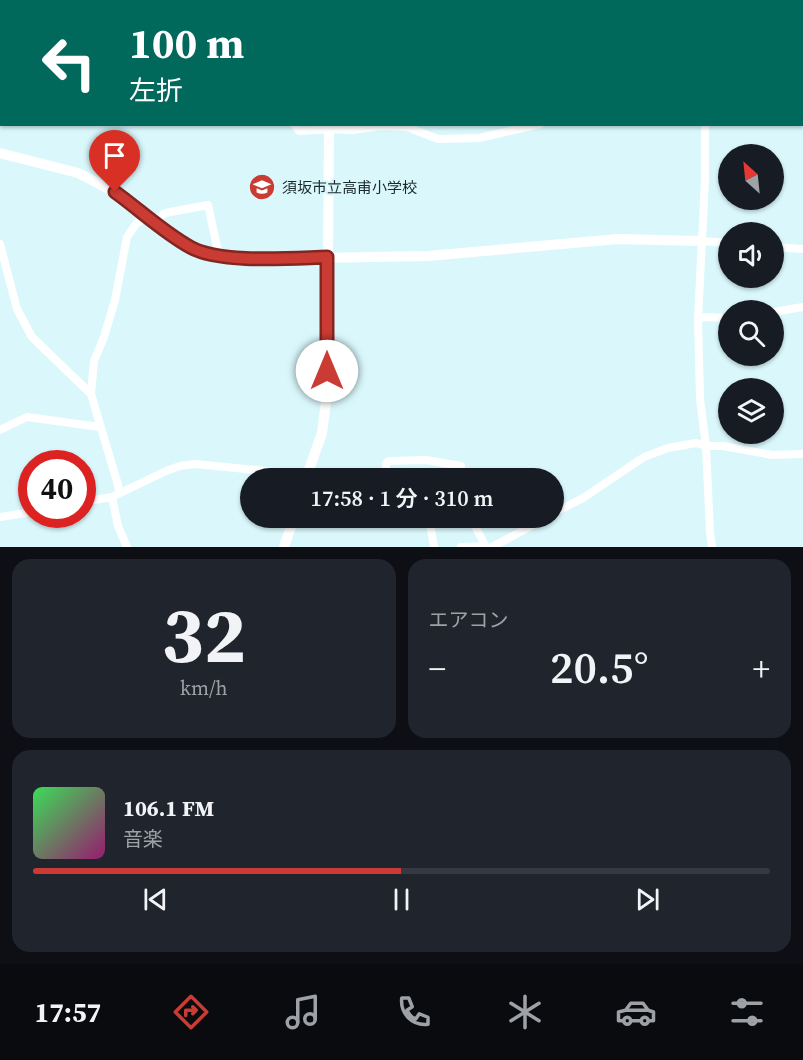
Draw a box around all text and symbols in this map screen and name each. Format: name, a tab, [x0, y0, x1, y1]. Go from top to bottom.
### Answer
text: 100 m	[129, 14, 244, 72]
icon: left	[30, 24, 108, 102]
text: 左折	[129, 72, 183, 109]
pin	[89, 130, 140, 192]
icon: arrive	[98, 139, 131, 172]
north arrow	[718, 144, 784, 210]
map controls	[718, 144, 784, 444]
school or university icon: 須坂市立高甫小学校	[247, 172, 277, 202]
place label: 須坂市立高甫小学校	[282, 177, 417, 198]
button: sound	[718, 222, 784, 288]
button: search	[718, 300, 784, 366]
position arrow	[295, 339, 359, 403]
button: layers	[718, 378, 784, 444]
speed limit sign: 40	[18, 450, 96, 528]
text: 17:58 · 1 分 · 310 m	[311, 483, 493, 513]
text: 32	[161, 581, 246, 688]
text: エアコン	[429, 606, 509, 634]
text: 20.5°	[550, 636, 648, 698]
text: −	[429, 646, 446, 691]
text: +	[753, 646, 770, 691]
text: km/h	[180, 674, 228, 702]
text: 106.1 FM	[123, 793, 214, 823]
text: 音楽	[123, 825, 163, 853]
icon: previous	[139, 883, 172, 916]
icon: pause	[385, 883, 418, 916]
icon: next	[631, 883, 664, 916]
icon: directions	[170, 991, 212, 1033]
icon: music	[282, 991, 324, 1033]
icon: phone	[393, 991, 435, 1033]
icon: climate	[504, 991, 546, 1033]
icon: car	[615, 991, 657, 1033]
icon: filters	[726, 991, 768, 1033]
text: 17:57	[35, 994, 101, 1031]

